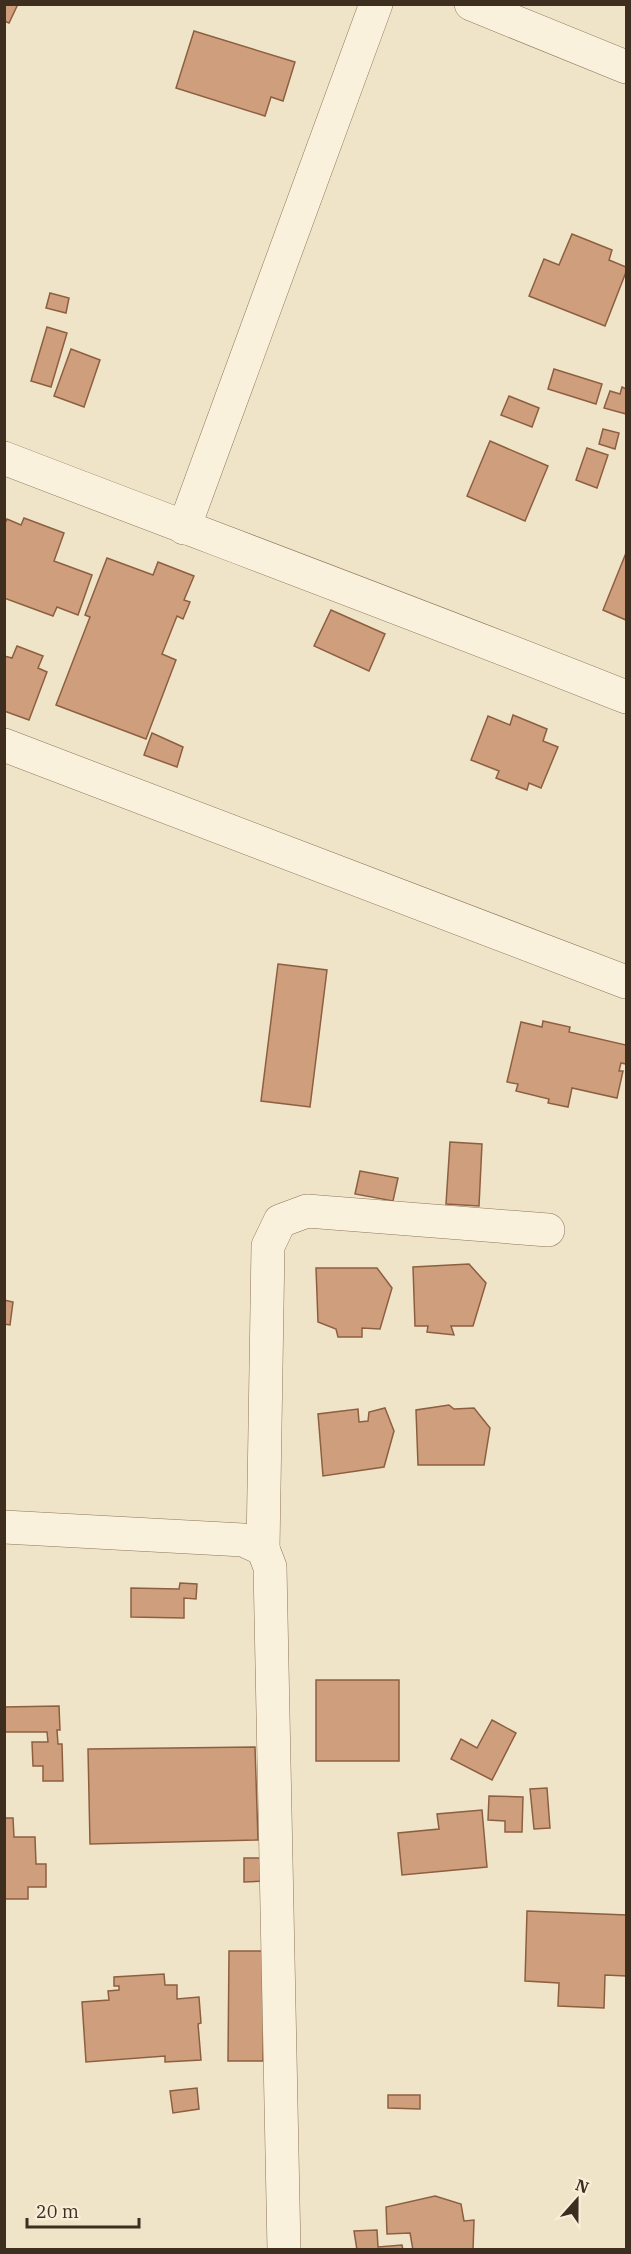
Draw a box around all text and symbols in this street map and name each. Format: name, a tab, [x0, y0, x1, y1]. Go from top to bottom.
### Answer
north arrow	[547, 2170, 607, 2230]
text: N	[573, 2174, 592, 2198]
scale bar	[27, 2191, 140, 2229]
text: 20 m	[36, 2200, 79, 2223]

